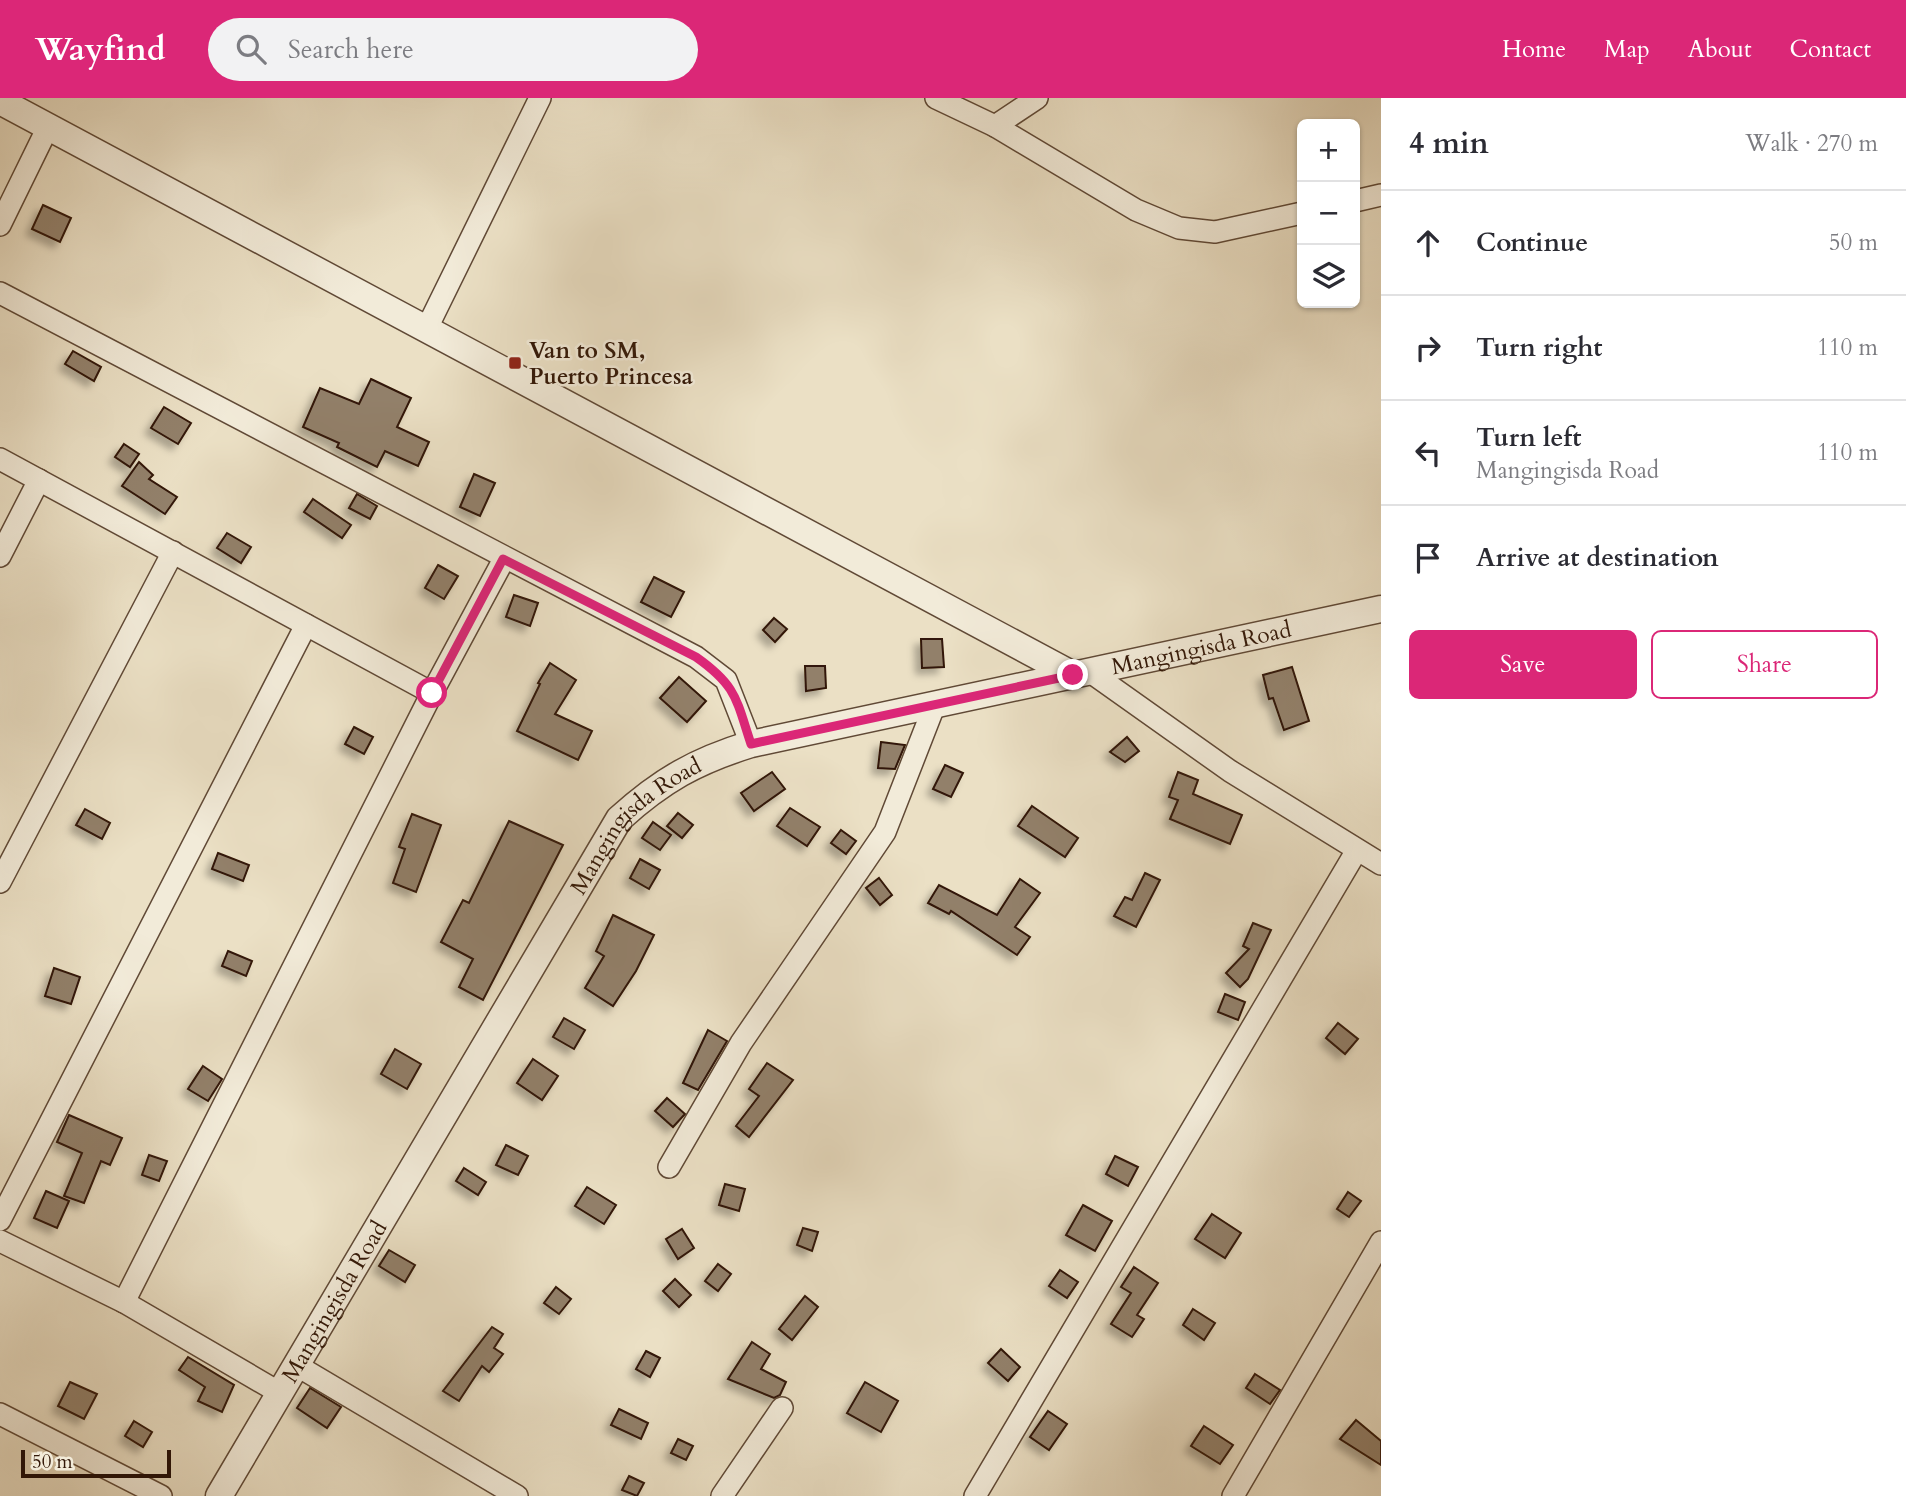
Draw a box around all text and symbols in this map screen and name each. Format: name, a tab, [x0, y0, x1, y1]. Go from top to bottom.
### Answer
search box	[208, 18, 698, 81]
text: Wayfind	[35, 27, 166, 72]
icon: search	[232, 30, 270, 68]
text: Search here	[288, 32, 414, 67]
text: Home	[1502, 33, 1566, 66]
text: Map	[1604, 33, 1650, 66]
text: About	[1688, 33, 1752, 66]
text: Contact	[1790, 33, 1871, 66]
map controls	[1297, 119, 1360, 308]
button: +	[1297, 119, 1360, 182]
text: 4 min	[1409, 123, 1489, 164]
text: Walk · 270 m	[1745, 128, 1878, 159]
button: −	[1297, 182, 1360, 245]
icon: ahead	[1409, 224, 1447, 262]
text: Continue	[1476, 225, 1588, 260]
text: 50 m	[1829, 227, 1878, 258]
button: layers	[1297, 245, 1360, 308]
icon: right	[1409, 329, 1447, 367]
text: Turn right	[1476, 330, 1603, 365]
text: 110 m	[1817, 332, 1878, 363]
place label: Van to SM, Puerto Princesa	[529, 335, 693, 392]
marker: Van to SM, Puerto Princesa	[507, 355, 523, 371]
text: Turn left	[1476, 420, 1581, 455]
icon: left	[1409, 434, 1447, 472]
text: 110 m	[1817, 437, 1878, 468]
text: Mangingisda Road	[1476, 455, 1659, 486]
icon: arrive	[1409, 539, 1447, 577]
text: Arrive at destination	[1476, 540, 1719, 575]
street label: Mangingisda Road	[1108, 613, 1295, 682]
button: Save	[1409, 630, 1637, 699]
button: Share	[1651, 630, 1878, 699]
route end	[1057, 659, 1088, 690]
route start	[416, 677, 447, 708]
street label: Mangingisda Road	[562, 749, 707, 900]
street label: Mangingisda Road	[274, 1214, 394, 1388]
scale bar	[21, 1447, 172, 1479]
text: 50 m	[32, 1449, 73, 1475]

